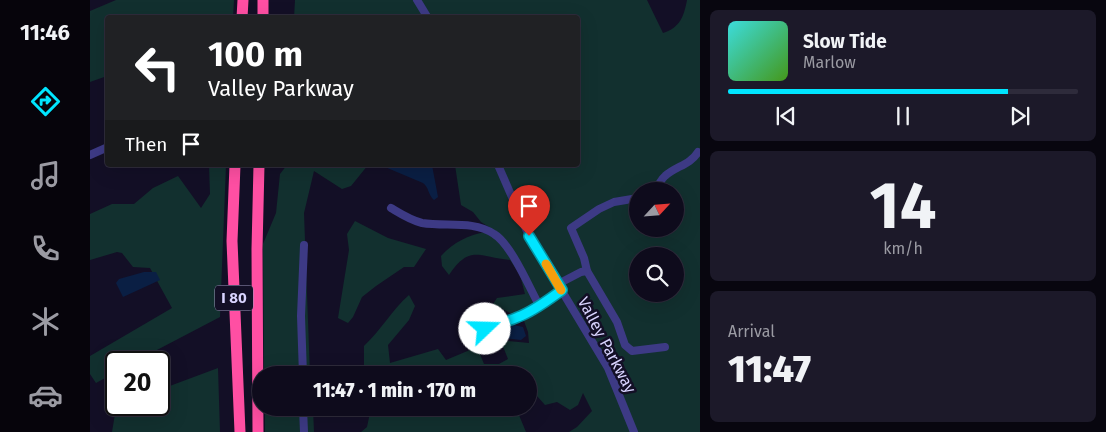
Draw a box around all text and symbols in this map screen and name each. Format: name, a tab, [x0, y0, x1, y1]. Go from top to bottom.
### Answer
text: 11:46	[20, 19, 70, 46]
text: Slow Tide	[803, 30, 887, 53]
text: 100 m	[208, 33, 303, 75]
icon: left	[125, 35, 190, 100]
text: Marlow	[803, 53, 856, 72]
text: Valley Parkway	[208, 75, 354, 102]
icon: directions	[28, 84, 63, 119]
icon: previous	[772, 102, 800, 130]
icon: pause	[889, 102, 917, 130]
icon: next	[1006, 102, 1034, 130]
icon: arrive	[177, 130, 205, 158]
text: Then	[125, 133, 167, 156]
icon: music	[28, 158, 63, 193]
text: 14	[870, 167, 936, 245]
north arrow	[629, 182, 684, 238]
map controls	[629, 182, 684, 302]
pin	[508, 185, 550, 236]
icon: arrive	[515, 192, 543, 220]
icon: phone	[28, 231, 63, 266]
text: km/h	[883, 239, 923, 258]
button: search	[629, 247, 684, 302]
road number: I 80	[215, 286, 253, 310]
street label: Valley Parkway	[574, 294, 640, 396]
position arrow	[458, 302, 510, 354]
icon: climate	[28, 304, 63, 339]
text: Arrival	[728, 322, 775, 341]
text: 11:47	[728, 346, 811, 392]
speed limit sign: 20	[105, 351, 170, 416]
icon: car	[28, 378, 63, 413]
text: 11:47 · 1 min · 170 m	[313, 379, 476, 402]

